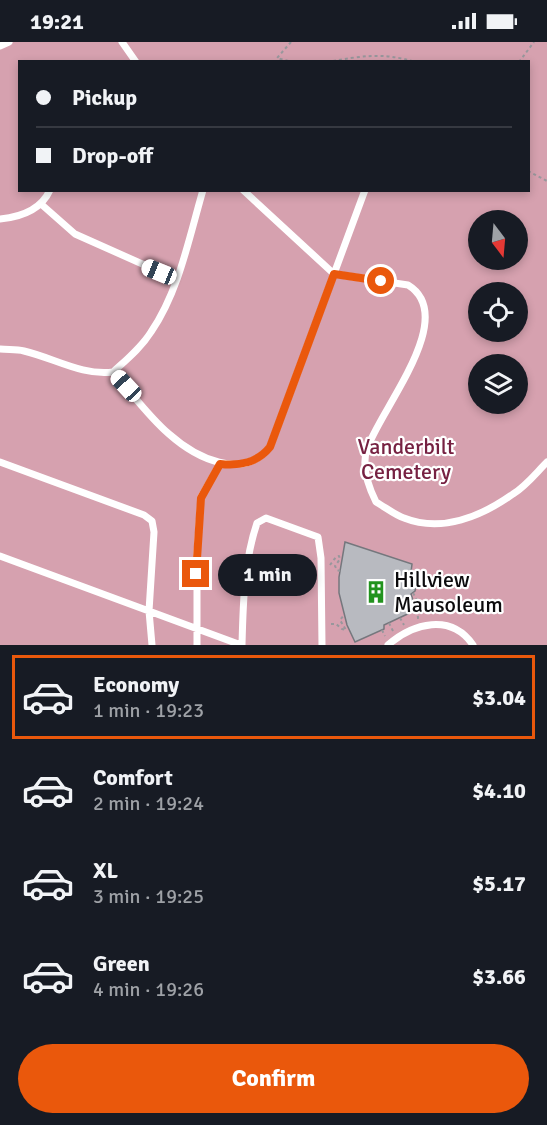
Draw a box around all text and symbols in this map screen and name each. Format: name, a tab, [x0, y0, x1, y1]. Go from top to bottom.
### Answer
text: 19:21	[30, 8, 84, 35]
text: Pickup	[72, 84, 137, 111]
text: Drop-off	[72, 142, 153, 169]
north arrow	[468, 210, 528, 270]
map controls	[468, 210, 528, 414]
car	[139, 257, 179, 287]
route start	[367, 267, 394, 294]
button: locate	[468, 282, 528, 342]
button: layers	[468, 354, 528, 414]
car	[107, 367, 145, 405]
park label: Vanderbilt Cemetery	[357, 433, 455, 485]
callout: 1 min	[217, 553, 316, 595]
route end	[182, 560, 209, 587]
text: 1 min	[243, 562, 292, 587]
place label: Hillview Mausoleum	[394, 566, 503, 618]
building icon: Hillview Mausoleum	[363, 579, 389, 605]
icon: car	[21, 670, 75, 724]
text: Economy	[93, 671, 179, 698]
text: $3.04	[472, 684, 526, 711]
text: 1 min · 19:23	[93, 698, 204, 723]
icon: car	[21, 763, 75, 817]
text: Comfort	[93, 764, 173, 791]
text: $4.10	[472, 777, 526, 804]
text: 2 min · 19:24	[93, 791, 204, 816]
icon: car	[21, 856, 75, 910]
text: XL	[93, 857, 118, 884]
text: $5.17	[472, 870, 526, 897]
text: 3 min · 19:25	[93, 884, 204, 909]
icon: car	[21, 949, 75, 1003]
text: Green	[93, 950, 150, 977]
text: $3.66	[472, 963, 526, 990]
text: 4 min · 19:26	[93, 977, 204, 1002]
button: Confirm	[18, 1044, 529, 1113]

